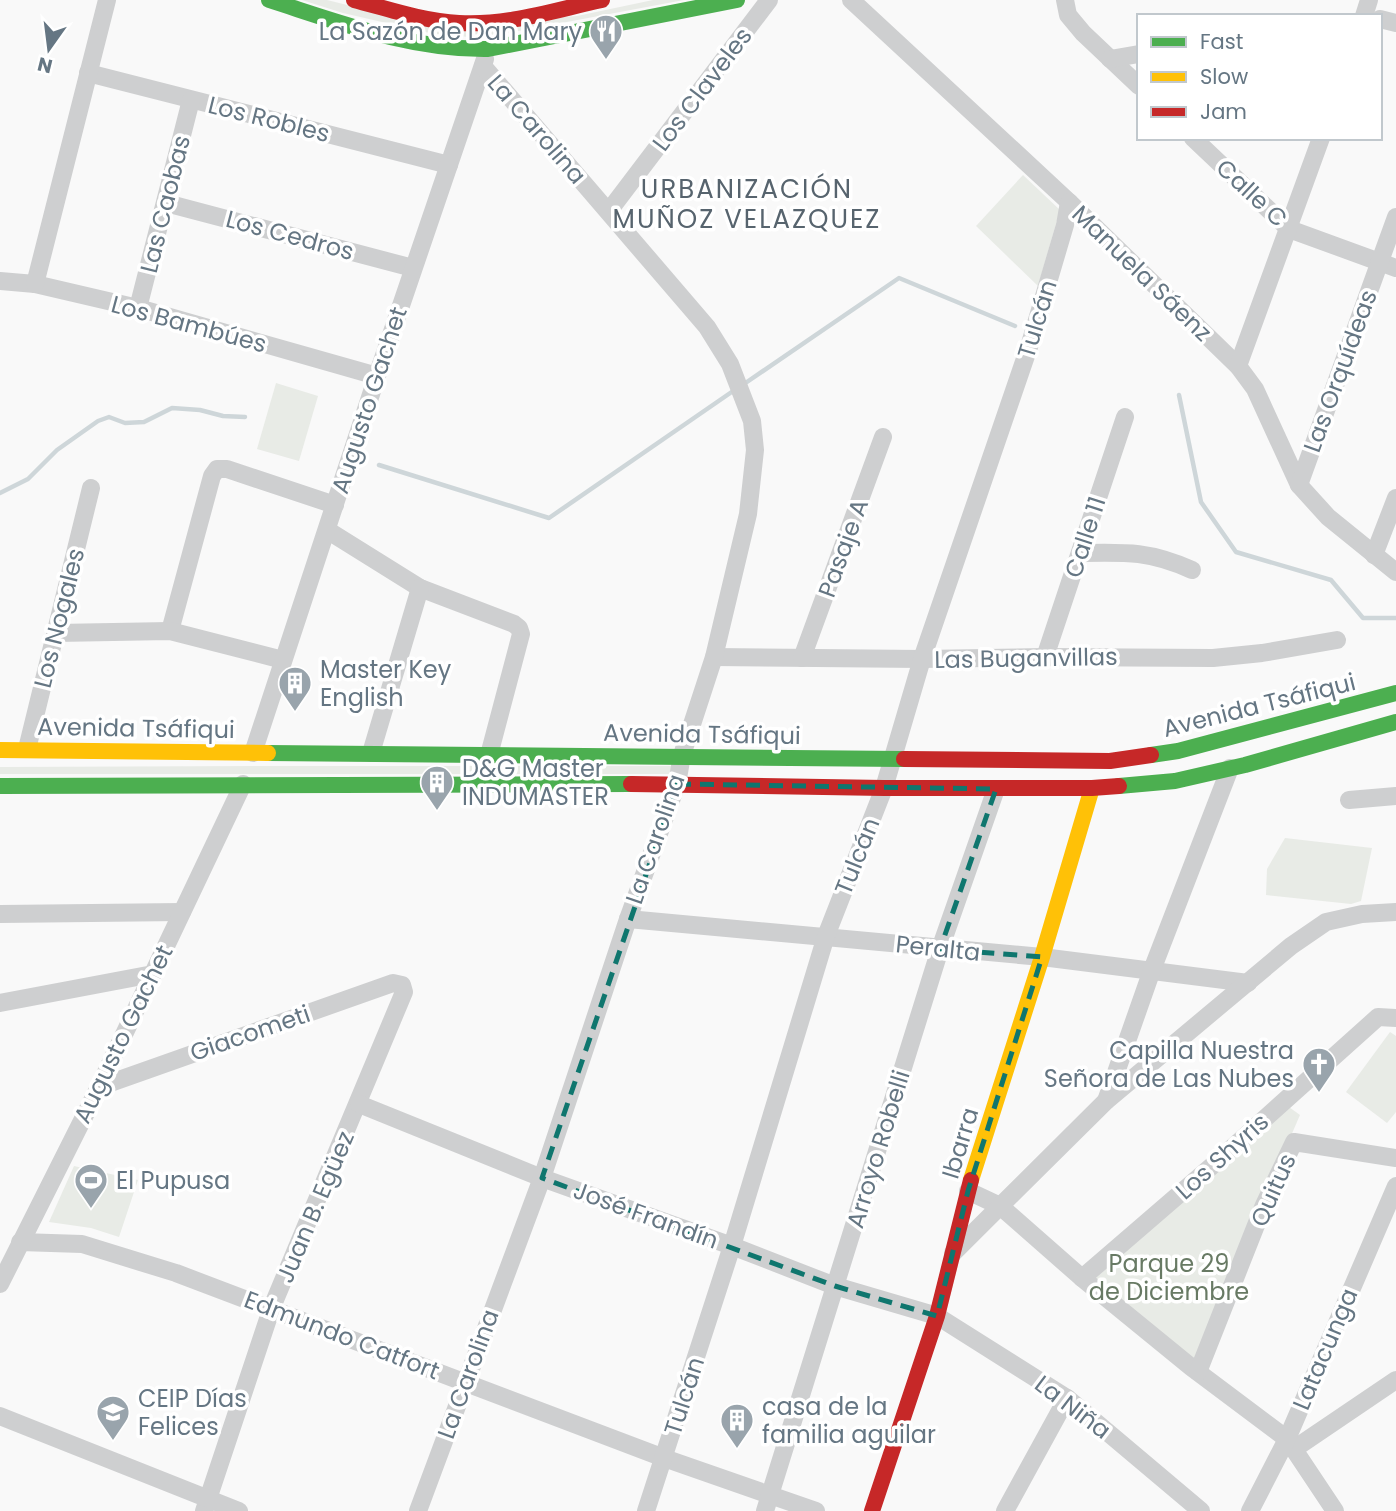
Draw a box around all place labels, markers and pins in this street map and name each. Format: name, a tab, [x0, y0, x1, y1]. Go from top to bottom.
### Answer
restaurant icon: La Sazón de Dan Mary	[587, 12, 625, 61]
place label: La Sazón de Dan Mary	[319, 15, 582, 48]
place label: Master Key English	[320, 653, 452, 714]
building icon: Master Key English	[276, 664, 314, 713]
place label: D&G Master INDUMASTER	[462, 752, 609, 813]
building icon: D&G Master INDUMASTER	[418, 763, 456, 812]
place label: Capilla Nuestra Señora de Las Nubes	[1044, 1034, 1294, 1095]
church icon: Capilla Nuestra Señora de Las Nubes	[1300, 1045, 1338, 1094]
sports icon: El Pupusa	[72, 1161, 110, 1210]
place label: El Pupusa	[116, 1164, 230, 1197]
place label: CEIP Días Felices	[138, 1382, 247, 1443]
place label: casa de la familia aguilar	[762, 1390, 936, 1451]
school or university icon: CEIP Días Felices	[94, 1393, 132, 1442]
building icon: casa de la familia aguilar	[718, 1401, 756, 1450]

